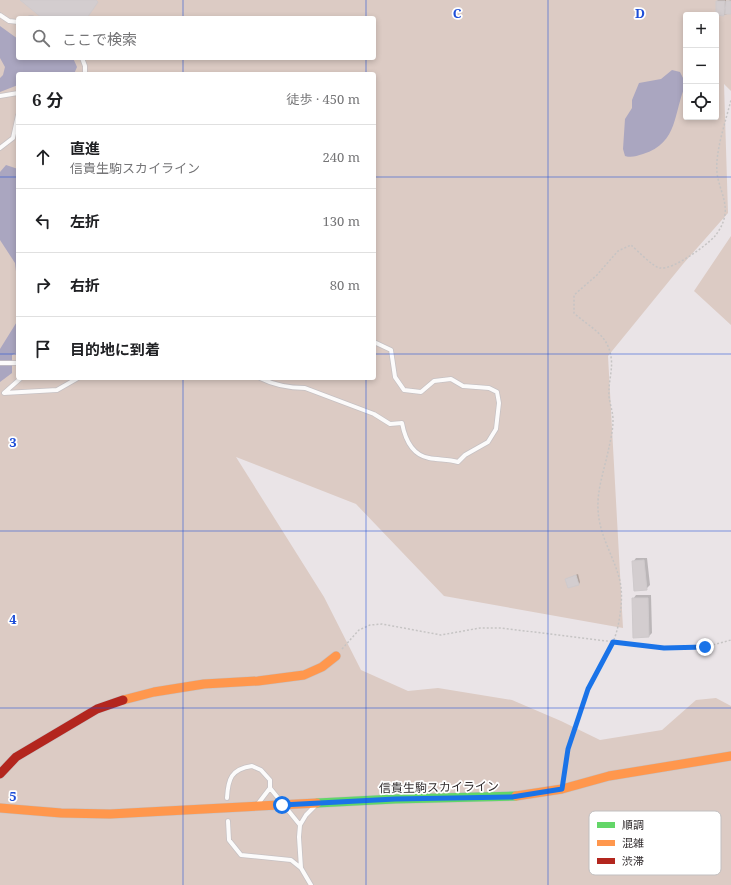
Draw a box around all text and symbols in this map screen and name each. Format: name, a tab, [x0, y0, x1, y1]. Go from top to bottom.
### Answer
text: C	[453, 4, 462, 22]
text: D	[635, 4, 645, 22]
map controls	[683, 12, 719, 120]
button: +	[683, 12, 719, 48]
search box	[16, 16, 376, 60]
icon: search	[30, 27, 52, 49]
text: ここで検索	[62, 29, 137, 49]
button: −	[683, 48, 719, 84]
button: locate	[683, 84, 719, 120]
text: 6 分	[32, 88, 63, 111]
text: 徒歩 · 450 m	[287, 90, 360, 108]
text: 直進	[70, 138, 100, 158]
icon: ahead	[32, 146, 54, 168]
text: 240 m	[323, 148, 360, 166]
text: 信貴生駒スカイライン	[70, 159, 200, 177]
icon: left	[32, 210, 54, 232]
text: 左折	[70, 211, 100, 231]
text: 130 m	[323, 212, 360, 230]
icon: right	[32, 274, 54, 296]
text: 右折	[70, 275, 100, 295]
text: 80 m	[330, 276, 360, 294]
icon: arrive	[32, 338, 54, 360]
text: 目的地に到着	[70, 339, 160, 359]
text: 3	[9, 433, 17, 451]
text: 4	[9, 610, 17, 628]
route end	[696, 638, 714, 656]
street label: 信貴生駒スカイライン	[379, 777, 499, 797]
text: 5	[9, 787, 17, 805]
route start	[273, 796, 291, 814]
legend	[589, 811, 721, 875]
text: 順調	[622, 817, 644, 832]
text: 混雑	[622, 835, 644, 850]
text: 渋滞	[622, 853, 644, 868]

